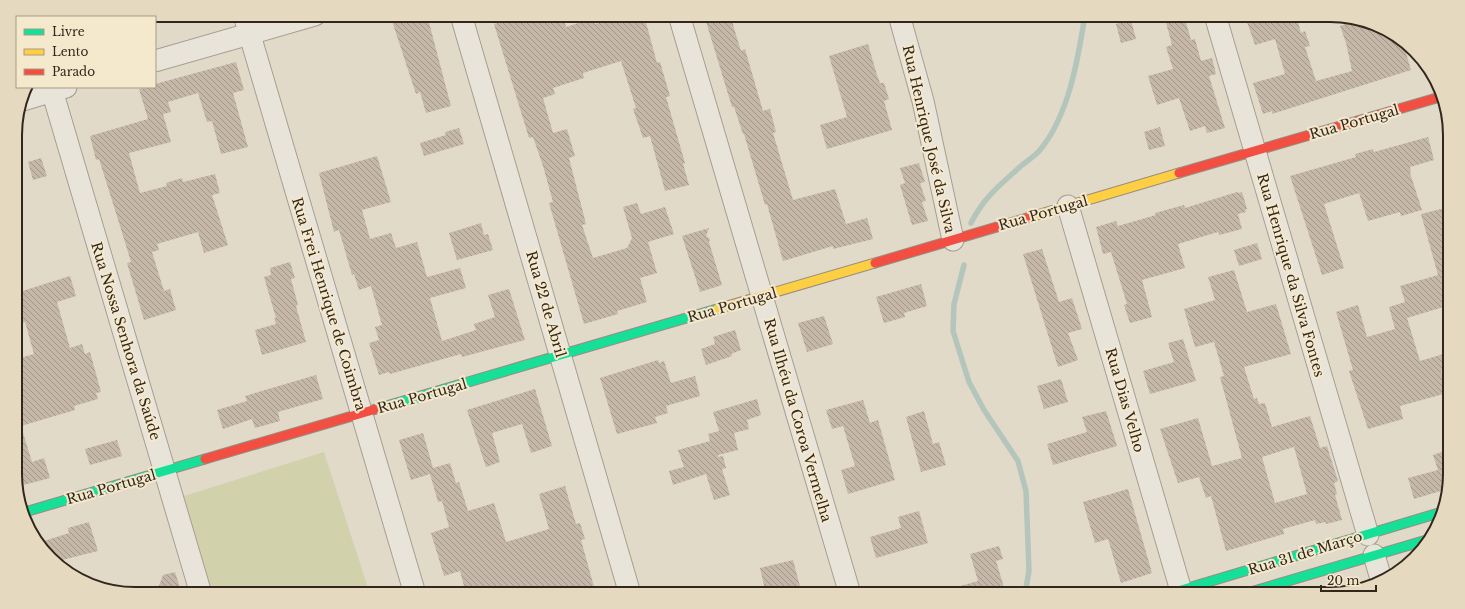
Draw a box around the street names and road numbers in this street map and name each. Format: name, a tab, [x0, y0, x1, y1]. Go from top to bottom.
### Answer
street label: Rua Henrique José da Silva	[899, 43, 959, 235]
street label: Rua Portugal	[1307, 100, 1401, 143]
street label: Rua Henrique da Silva Fontes	[1253, 171, 1329, 379]
street label: Rua Portugal	[996, 191, 1090, 234]
street label: Rua Frei Henrique de Coimbra	[288, 195, 370, 413]
street label: Rua Nossa Senhora da Saúde	[87, 240, 165, 442]
street label: Rua 22 de Abril	[522, 249, 570, 360]
street label: Rua Portugal	[685, 283, 779, 326]
street label: Rua Ilhéu da Coroa Vermelha	[760, 316, 836, 524]
street label: Rua Dias Velho	[1101, 346, 1149, 454]
street label: Rua Portugal	[375, 374, 469, 417]
street label: Rua Portugal	[64, 465, 158, 508]
street label: Rua 31 de Março	[1246, 527, 1364, 579]

